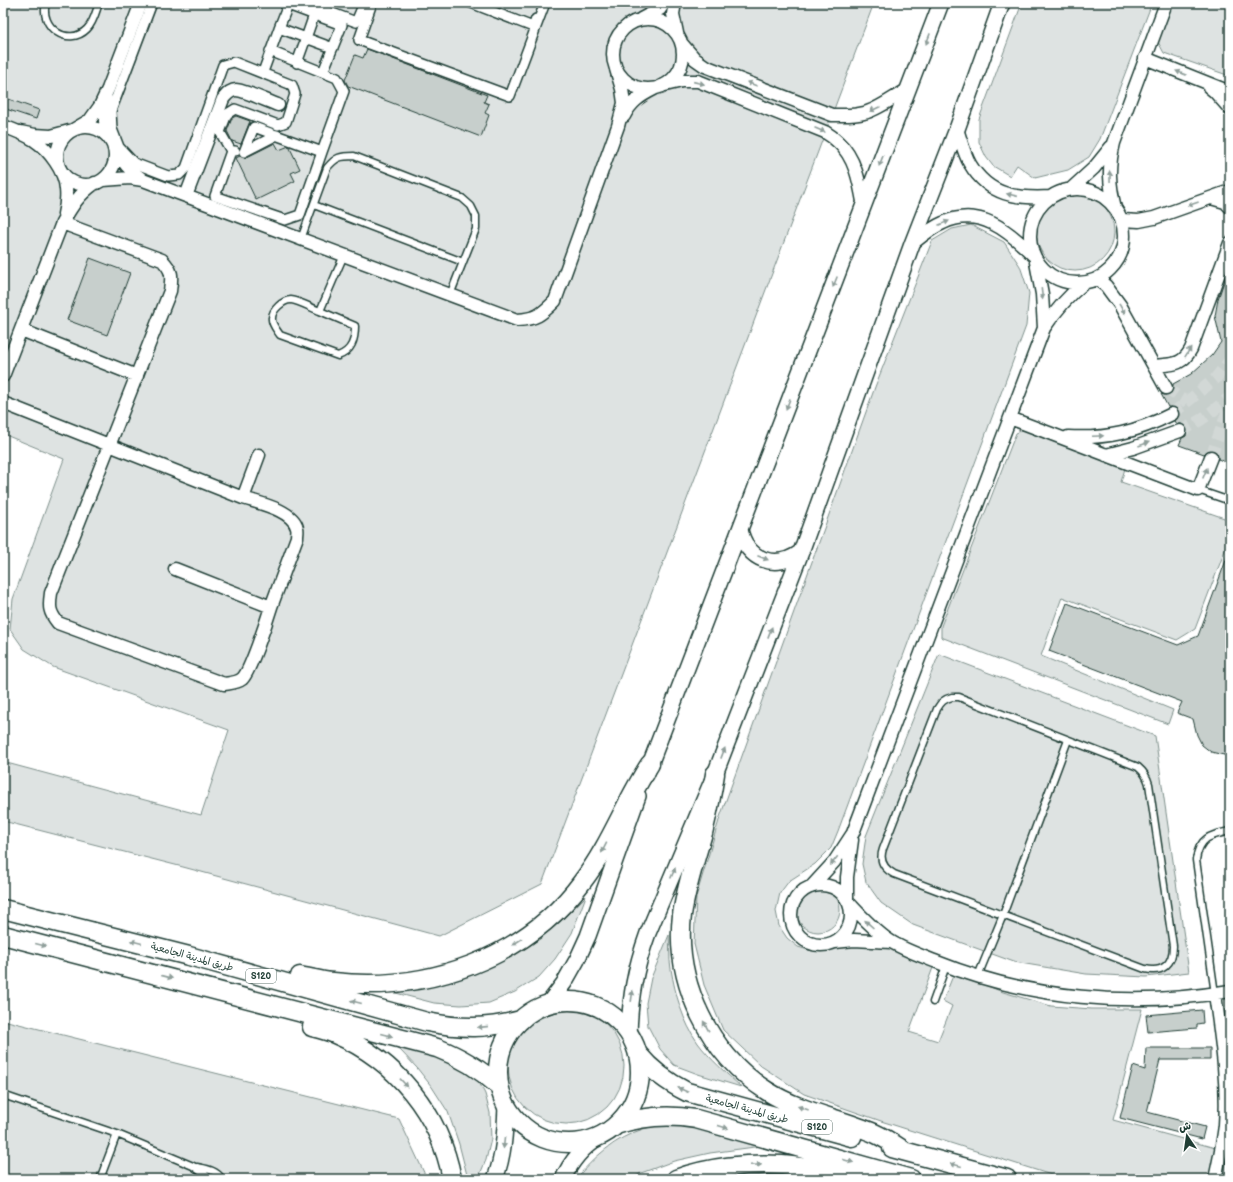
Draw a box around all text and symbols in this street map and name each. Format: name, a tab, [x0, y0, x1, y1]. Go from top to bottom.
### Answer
one-way arrow	[924, 34, 930, 46]
one-way arrow	[1174, 69, 1186, 75]
one-way arrow	[693, 80, 705, 86]
one-way arrow	[745, 81, 757, 87]
one-way arrow	[869, 106, 881, 112]
one-way arrow	[814, 128, 826, 134]
one-way arrow	[878, 155, 884, 167]
one-way arrow	[1106, 170, 1113, 182]
one-way arrow	[1006, 192, 1018, 198]
one-way arrow	[1187, 201, 1199, 207]
one-way arrow	[939, 220, 950, 226]
one-way arrow	[831, 277, 837, 289]
one-way arrow	[1039, 288, 1045, 300]
one-way arrow	[1118, 303, 1125, 314]
one-way arrow	[1184, 347, 1192, 358]
one-way arrow	[785, 398, 791, 410]
one-way arrow	[1091, 433, 1104, 440]
one-way arrow	[1138, 441, 1150, 447]
one-way arrow	[1202, 467, 1208, 479]
one-way arrow	[758, 556, 770, 562]
one-way arrow	[767, 625, 773, 637]
one-way arrow	[721, 747, 727, 759]
one-way arrow	[601, 842, 608, 853]
one-way arrow	[830, 856, 838, 867]
one-way arrow	[671, 867, 677, 879]
one-way arrow	[864, 919, 874, 929]
one-way arrow	[512, 938, 522, 946]
one-way arrow	[130, 939, 142, 945]
street label: طريق المدينة الجامعية	[149, 940, 235, 974]
one-way arrow	[35, 942, 47, 948]
road number: S120	[246, 969, 276, 983]
one-way arrow	[161, 974, 173, 980]
one-way arrow	[629, 990, 635, 1002]
one-way arrow	[350, 999, 362, 1005]
one-way arrow	[703, 1020, 709, 1032]
one-way arrow	[477, 1024, 489, 1031]
one-way arrow	[381, 1032, 393, 1038]
one-way arrow	[400, 1078, 409, 1089]
one-way arrow	[677, 1087, 688, 1093]
street label: طريق المدينة الجامعية	[704, 1092, 790, 1126]
one-way arrow	[796, 1105, 808, 1111]
north arrow	[1167, 1116, 1207, 1156]
text: ش	[1178, 1119, 1192, 1134]
road number: S120	[802, 1120, 832, 1134]
one-way arrow	[717, 1124, 729, 1130]
one-way arrow	[501, 1137, 507, 1149]
one-way arrow	[842, 1159, 854, 1165]
one-way arrow	[750, 1162, 763, 1168]
one-way arrow	[950, 1162, 962, 1168]

